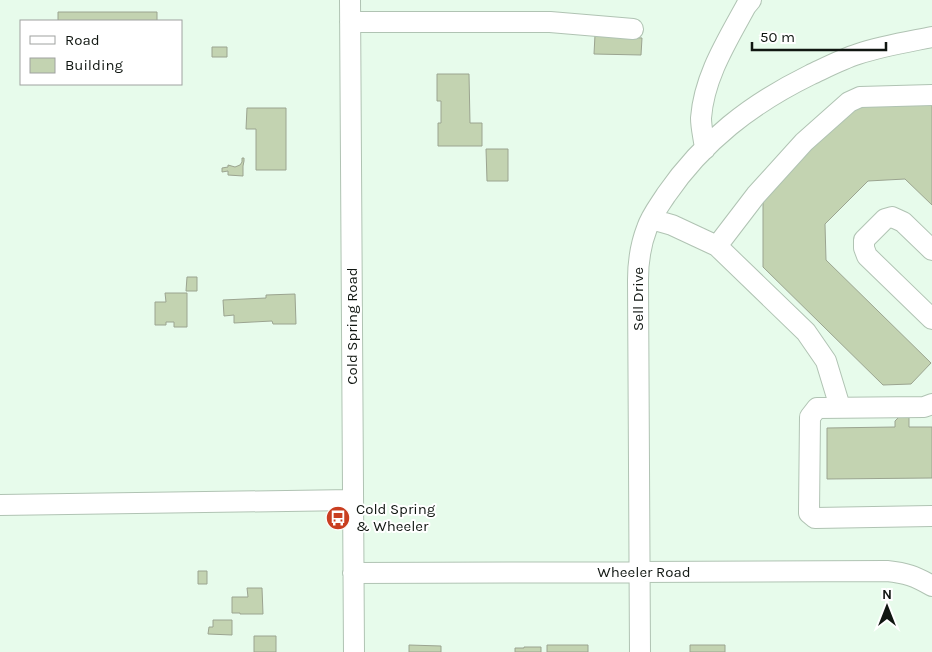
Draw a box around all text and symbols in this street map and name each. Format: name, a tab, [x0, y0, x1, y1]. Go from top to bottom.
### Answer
legend	[20, 20, 182, 85]
scale bar	[752, 20, 886, 52]
text: 50 m	[760, 28, 795, 46]
text: Road	[65, 31, 100, 49]
text: Building	[65, 56, 123, 74]
street label: Cold Spring Road	[343, 267, 361, 385]
street label: Sell Drive	[629, 267, 647, 331]
place label: Cold Spring & Wheeler	[356, 500, 436, 535]
bus stop icon: Cold Spring & Wheeler	[325, 505, 351, 531]
street label: Wheeler Road	[597, 563, 691, 581]
north arrow	[862, 582, 912, 632]
text: N	[882, 586, 892, 603]

